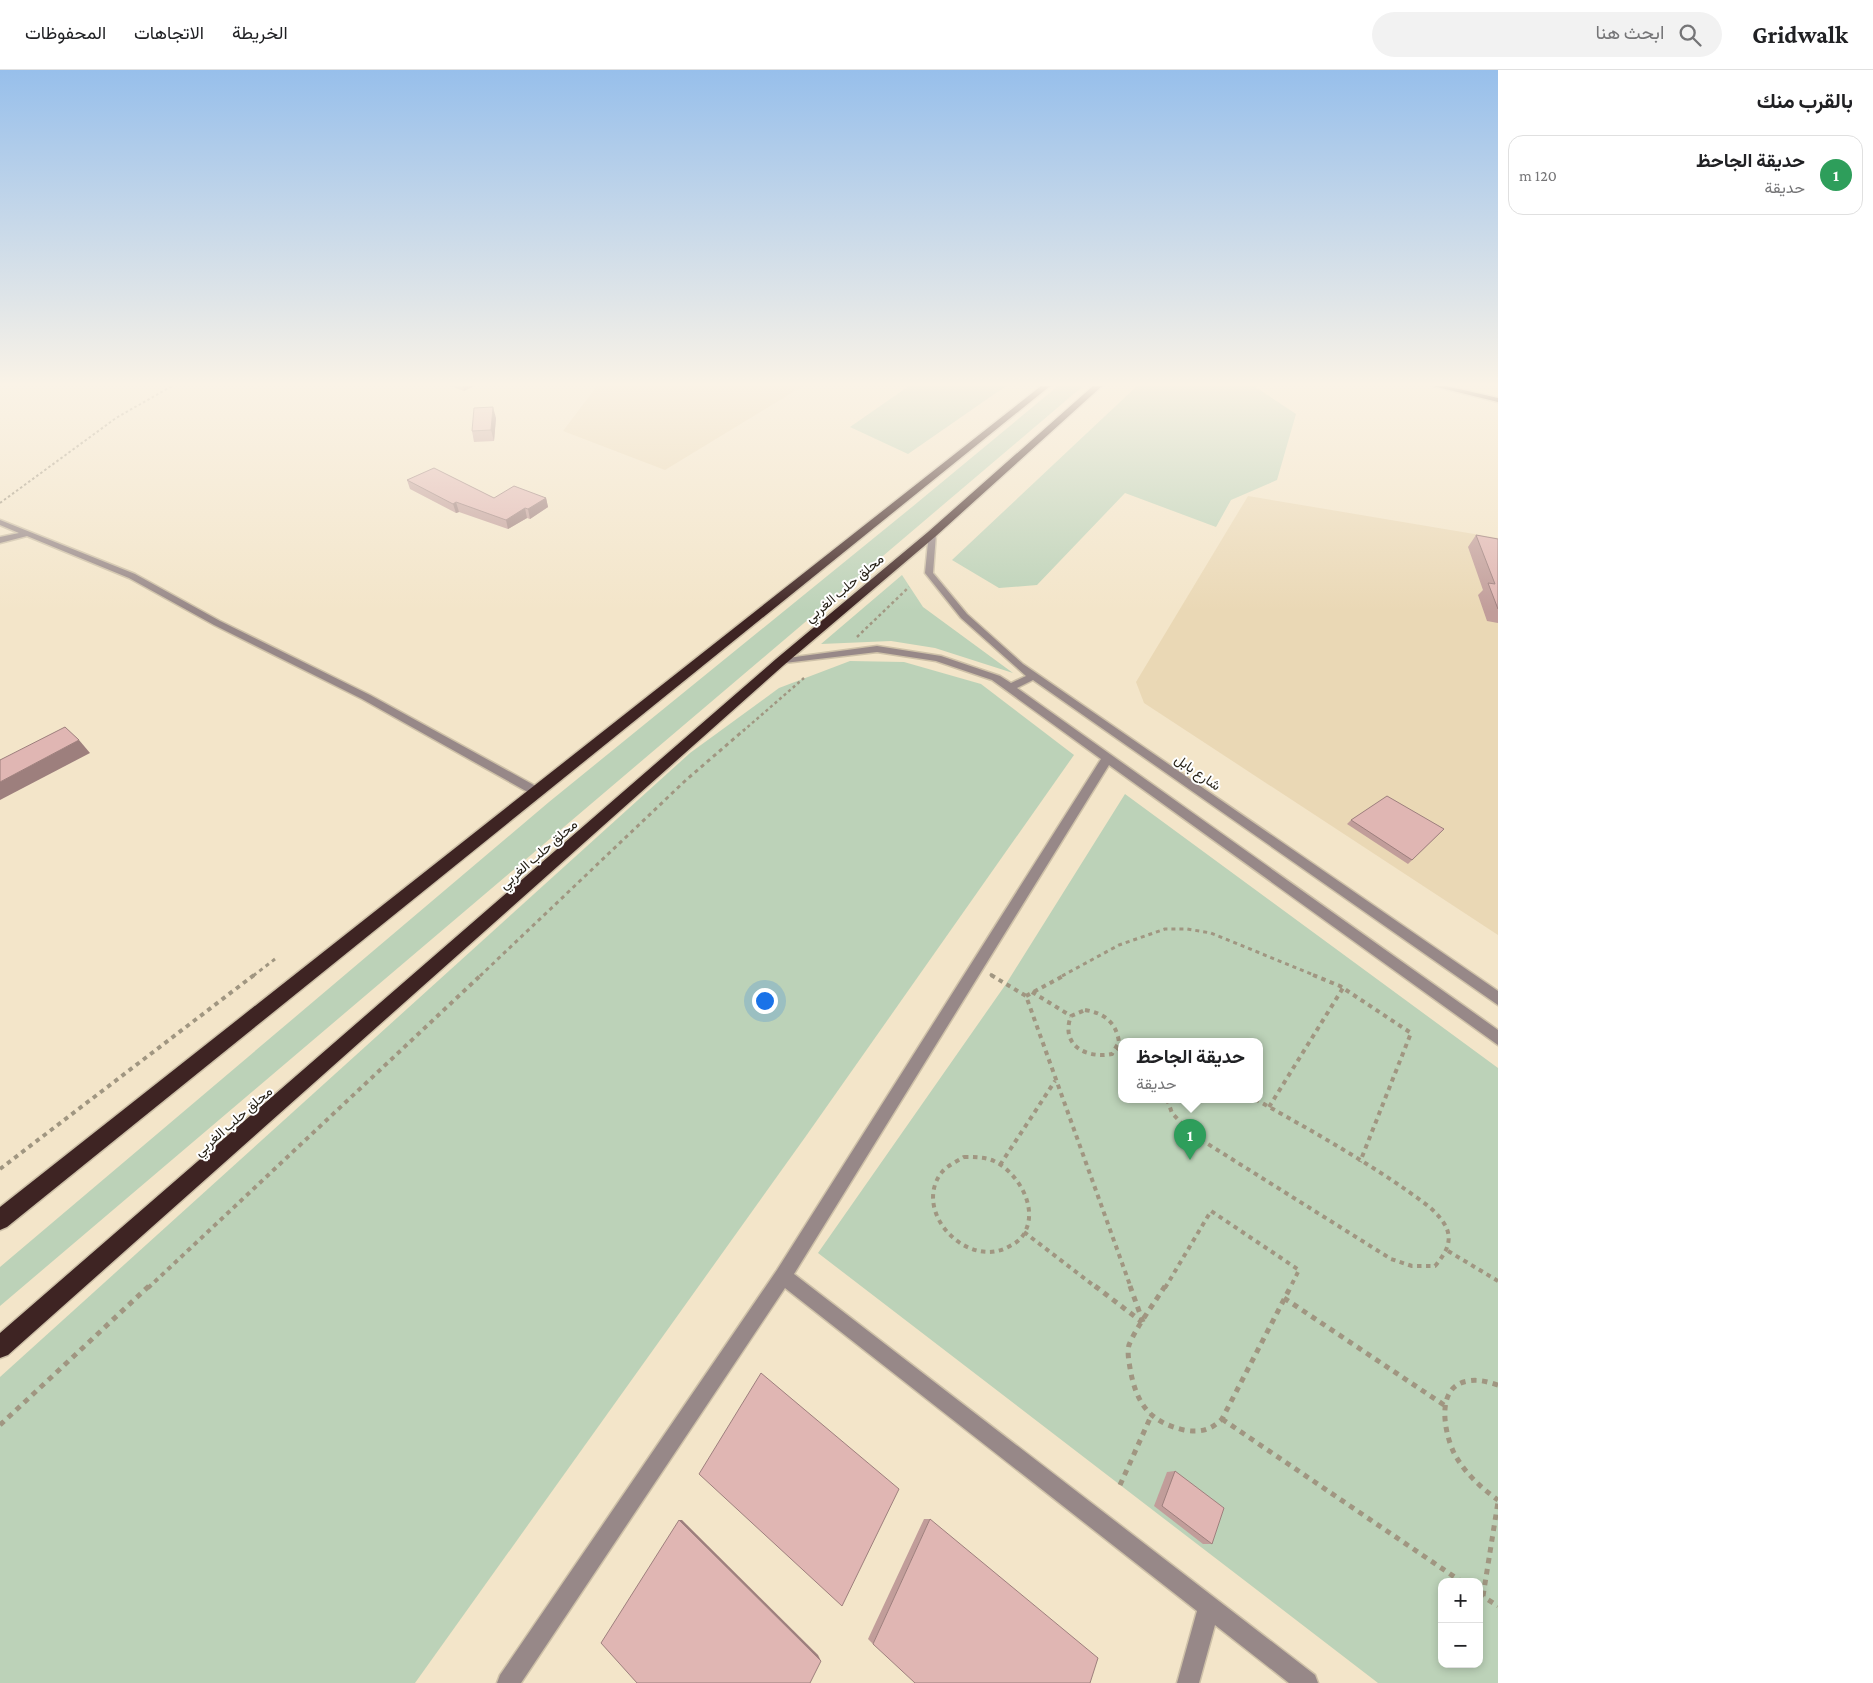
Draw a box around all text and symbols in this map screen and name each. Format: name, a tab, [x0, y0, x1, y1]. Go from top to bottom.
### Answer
search box	[1372, 12, 1722, 57]
icon: search	[1676, 21, 1704, 49]
text: Gridwalk	[1752, 21, 1848, 48]
text: ابحث هنا	[1596, 22, 1664, 43]
text: المحفوظات	[25, 23, 106, 43]
text: الاتجاهات	[134, 23, 204, 43]
text: الخريطة	[232, 23, 288, 43]
text: بالقرب منك	[1757, 89, 1853, 113]
text: حديقة الجاحظ	[1696, 150, 1805, 171]
text: 120 m	[1519, 167, 1557, 184]
text: 1	[1833, 167, 1839, 184]
text: حديقة	[1765, 179, 1805, 196]
street label: محلق حلب الغربي	[801, 550, 889, 629]
street label: شارع بابل	[1170, 751, 1224, 796]
street label: محلق حلب الغربي	[496, 816, 583, 895]
your location	[752, 988, 778, 1014]
popup	[1118, 1038, 1263, 1103]
text: حديقة الجاحظ	[1136, 1046, 1245, 1067]
text: حديقة	[1136, 1075, 1176, 1092]
street label: محلق حلب الغربي	[191, 1083, 278, 1162]
pin: 1	[1174, 1119, 1206, 1160]
map controls	[1438, 1578, 1483, 1668]
button: +	[1438, 1578, 1483, 1623]
button: −	[1438, 1623, 1483, 1668]

